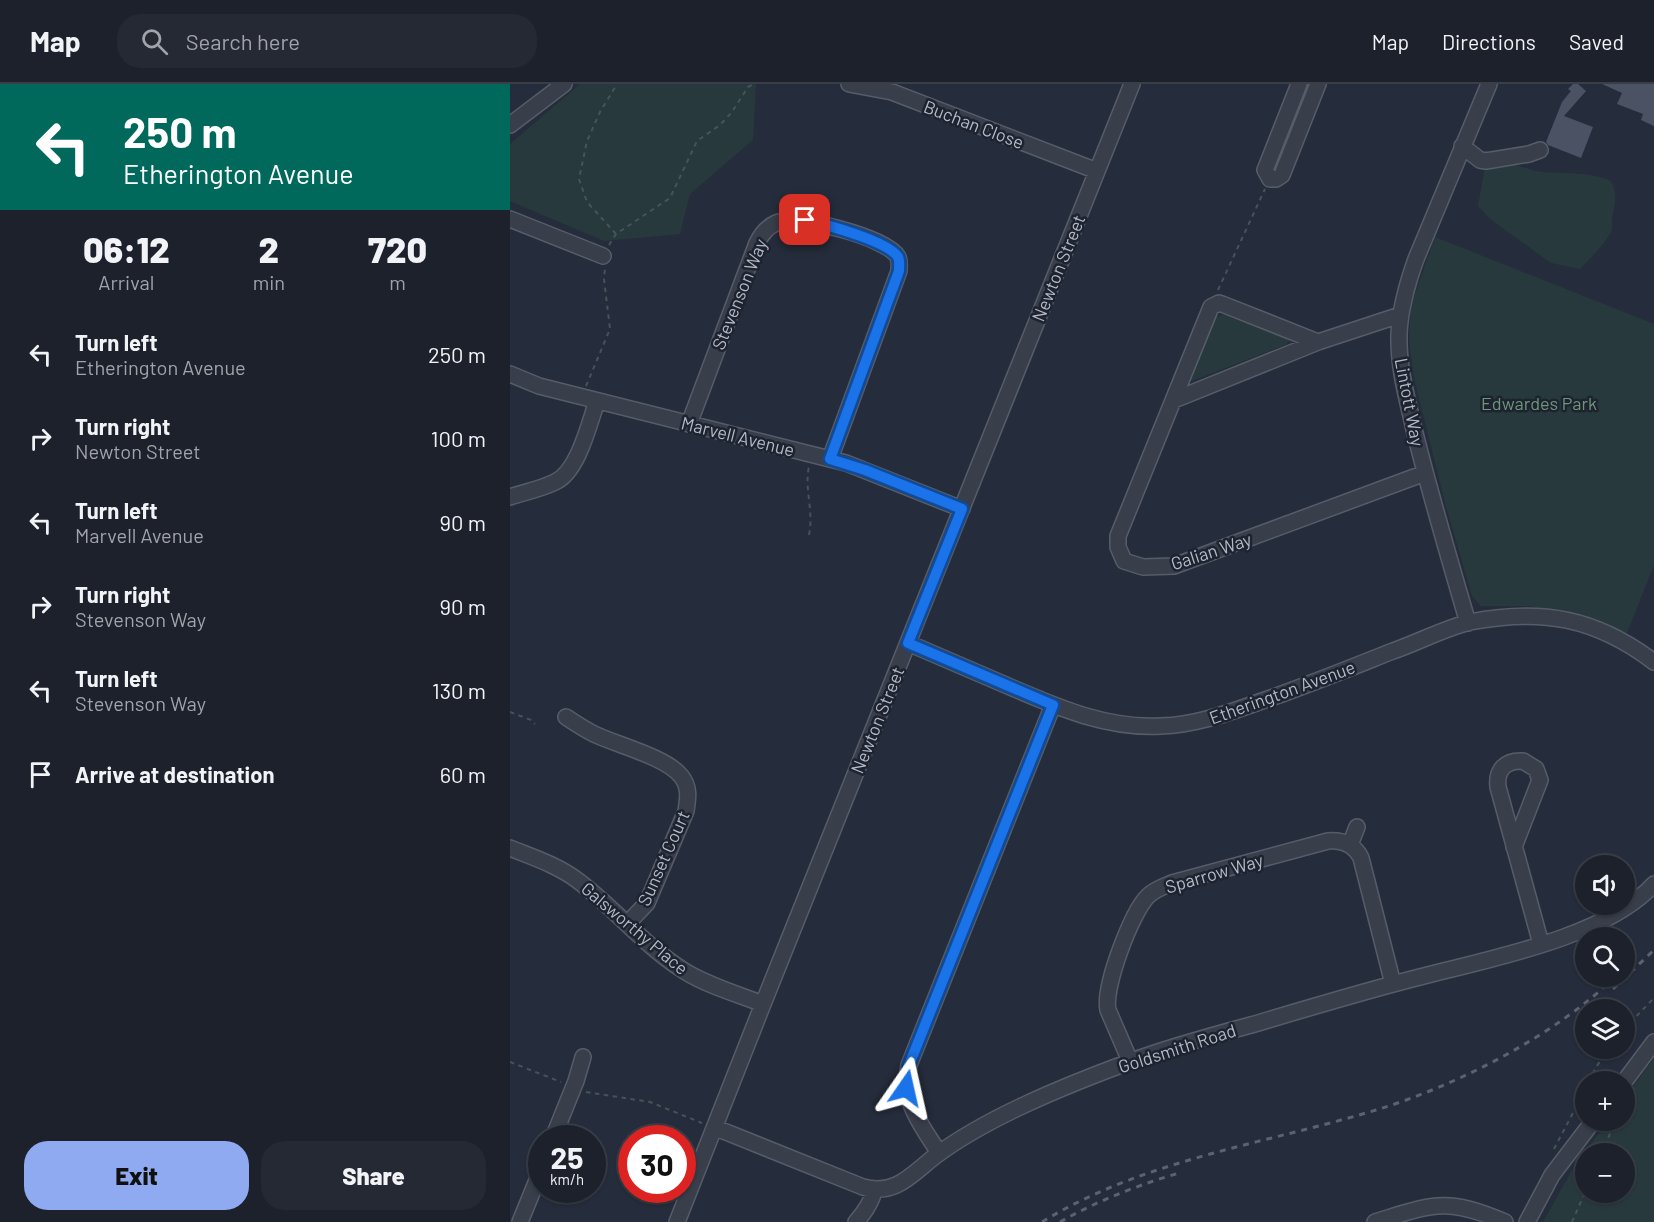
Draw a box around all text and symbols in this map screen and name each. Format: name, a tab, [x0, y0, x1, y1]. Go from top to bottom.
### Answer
search box	[117, 14, 537, 68]
text: Map	[30, 24, 81, 58]
icon: search	[138, 25, 171, 58]
text: Search here	[186, 28, 300, 54]
text: Map	[1372, 29, 1409, 54]
text: Directions	[1442, 29, 1536, 54]
text: Saved	[1569, 29, 1624, 54]
street label: Buchan Close	[921, 95, 1027, 153]
text: 250 m	[123, 106, 237, 156]
icon: left	[24, 108, 102, 186]
text: Etherington Avenue	[123, 157, 354, 189]
pin	[779, 194, 830, 245]
icon: arrive	[788, 203, 821, 236]
street label: Newton Street	[1027, 211, 1089, 325]
text: 06:12	[83, 227, 170, 270]
text: 2	[259, 227, 279, 270]
text: 720	[368, 227, 427, 270]
street label: Stevenson Way	[707, 235, 771, 353]
text: Arrival	[98, 270, 154, 294]
text: min	[253, 270, 285, 294]
text: m	[389, 270, 406, 294]
text: Turn left	[75, 329, 158, 355]
icon: left	[24, 338, 57, 371]
text: 250 m	[428, 341, 486, 367]
text: Etherington Avenue	[75, 355, 246, 379]
street label: Lintott Way	[1391, 356, 1429, 448]
park label: Edwardes Park	[1481, 392, 1597, 414]
street label: Marvell Avenue	[679, 411, 797, 461]
text: Turn right	[75, 413, 170, 439]
icon: right	[24, 422, 57, 455]
text: 100 m	[431, 425, 486, 451]
text: Newton Street	[75, 439, 201, 463]
text: Turn left	[75, 497, 158, 523]
icon: left	[24, 506, 57, 539]
text: 90 m	[440, 509, 486, 535]
text: Marvell Avenue	[75, 523, 204, 547]
street label: Galian Way	[1168, 528, 1254, 574]
text: Turn right	[75, 581, 170, 607]
icon: right	[24, 590, 57, 623]
text: 90 m	[440, 593, 486, 619]
text: Stevenson Way	[75, 607, 206, 631]
street label: Etherington Avenue	[1206, 655, 1358, 729]
street label: Newton Street	[846, 663, 908, 777]
text: Turn left	[75, 665, 158, 691]
icon: left	[24, 674, 57, 707]
text: 130 m	[432, 677, 486, 703]
text: Stevenson Way	[75, 691, 206, 715]
icon: arrive	[24, 758, 57, 791]
text: Arrive at destination	[75, 761, 274, 787]
text: 60 m	[440, 761, 486, 787]
street label: Sunset Court	[632, 807, 694, 909]
street label: Sparrow Way	[1162, 849, 1266, 897]
map controls	[1575, 855, 1635, 1203]
button: sound	[1575, 855, 1635, 915]
street label: Galsworthy Place	[577, 877, 693, 979]
button: search	[1575, 927, 1635, 987]
button: layers	[1575, 999, 1635, 1059]
street label: Goldsmith Road	[1115, 1019, 1239, 1077]
position arrow	[874, 1056, 938, 1120]
button: +	[1575, 1071, 1635, 1131]
speed limit sign: 30	[618, 1125, 696, 1203]
text: 25	[551, 1139, 583, 1175]
button: Exit	[24, 1141, 249, 1210]
button: Share	[261, 1141, 486, 1210]
button: −	[1575, 1143, 1635, 1203]
text: km/h	[550, 1170, 584, 1188]

